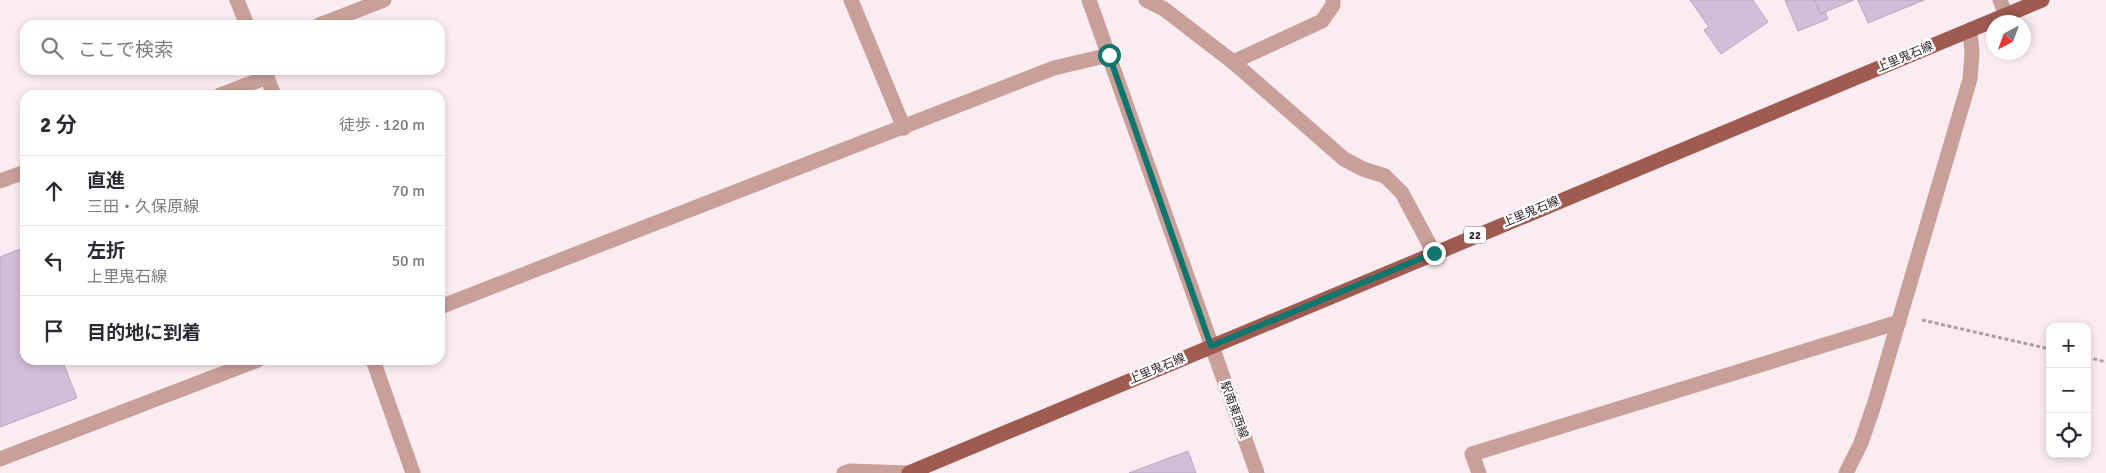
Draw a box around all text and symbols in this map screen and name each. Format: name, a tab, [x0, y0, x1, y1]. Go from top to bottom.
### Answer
north arrow	[1986, 15, 2031, 60]
search box	[20, 20, 445, 75]
icon: search	[38, 34, 66, 62]
text: ここで検索	[78, 38, 173, 62]
street label: 上里鬼石線	[1874, 38, 1936, 76]
route start	[1098, 44, 1121, 67]
text: 2 分	[40, 112, 77, 138]
text: 徒歩 · 120 m	[339, 115, 425, 135]
text: 直進	[87, 169, 125, 193]
icon: ahead	[40, 177, 68, 205]
text: 70 m	[391, 181, 425, 201]
street label: 上里鬼石線	[1500, 193, 1562, 231]
text: 三田・久保原線	[87, 197, 199, 217]
road number: 22	[1464, 226, 1486, 244]
text: 左折	[87, 239, 125, 263]
route end	[1423, 242, 1446, 265]
icon: left	[40, 247, 68, 275]
text: 50 m	[391, 251, 425, 271]
text: 上里鬼石線	[87, 267, 167, 287]
icon: arrive	[40, 317, 68, 345]
text: 目的地に到着	[87, 321, 201, 345]
map controls	[2046, 323, 2091, 458]
button: +	[2046, 323, 2091, 368]
street label: 上里鬼石線	[1126, 350, 1188, 388]
button: −	[2046, 368, 2091, 413]
street label: 駅南東西線	[1217, 379, 1251, 441]
button: locate	[2046, 413, 2091, 458]

